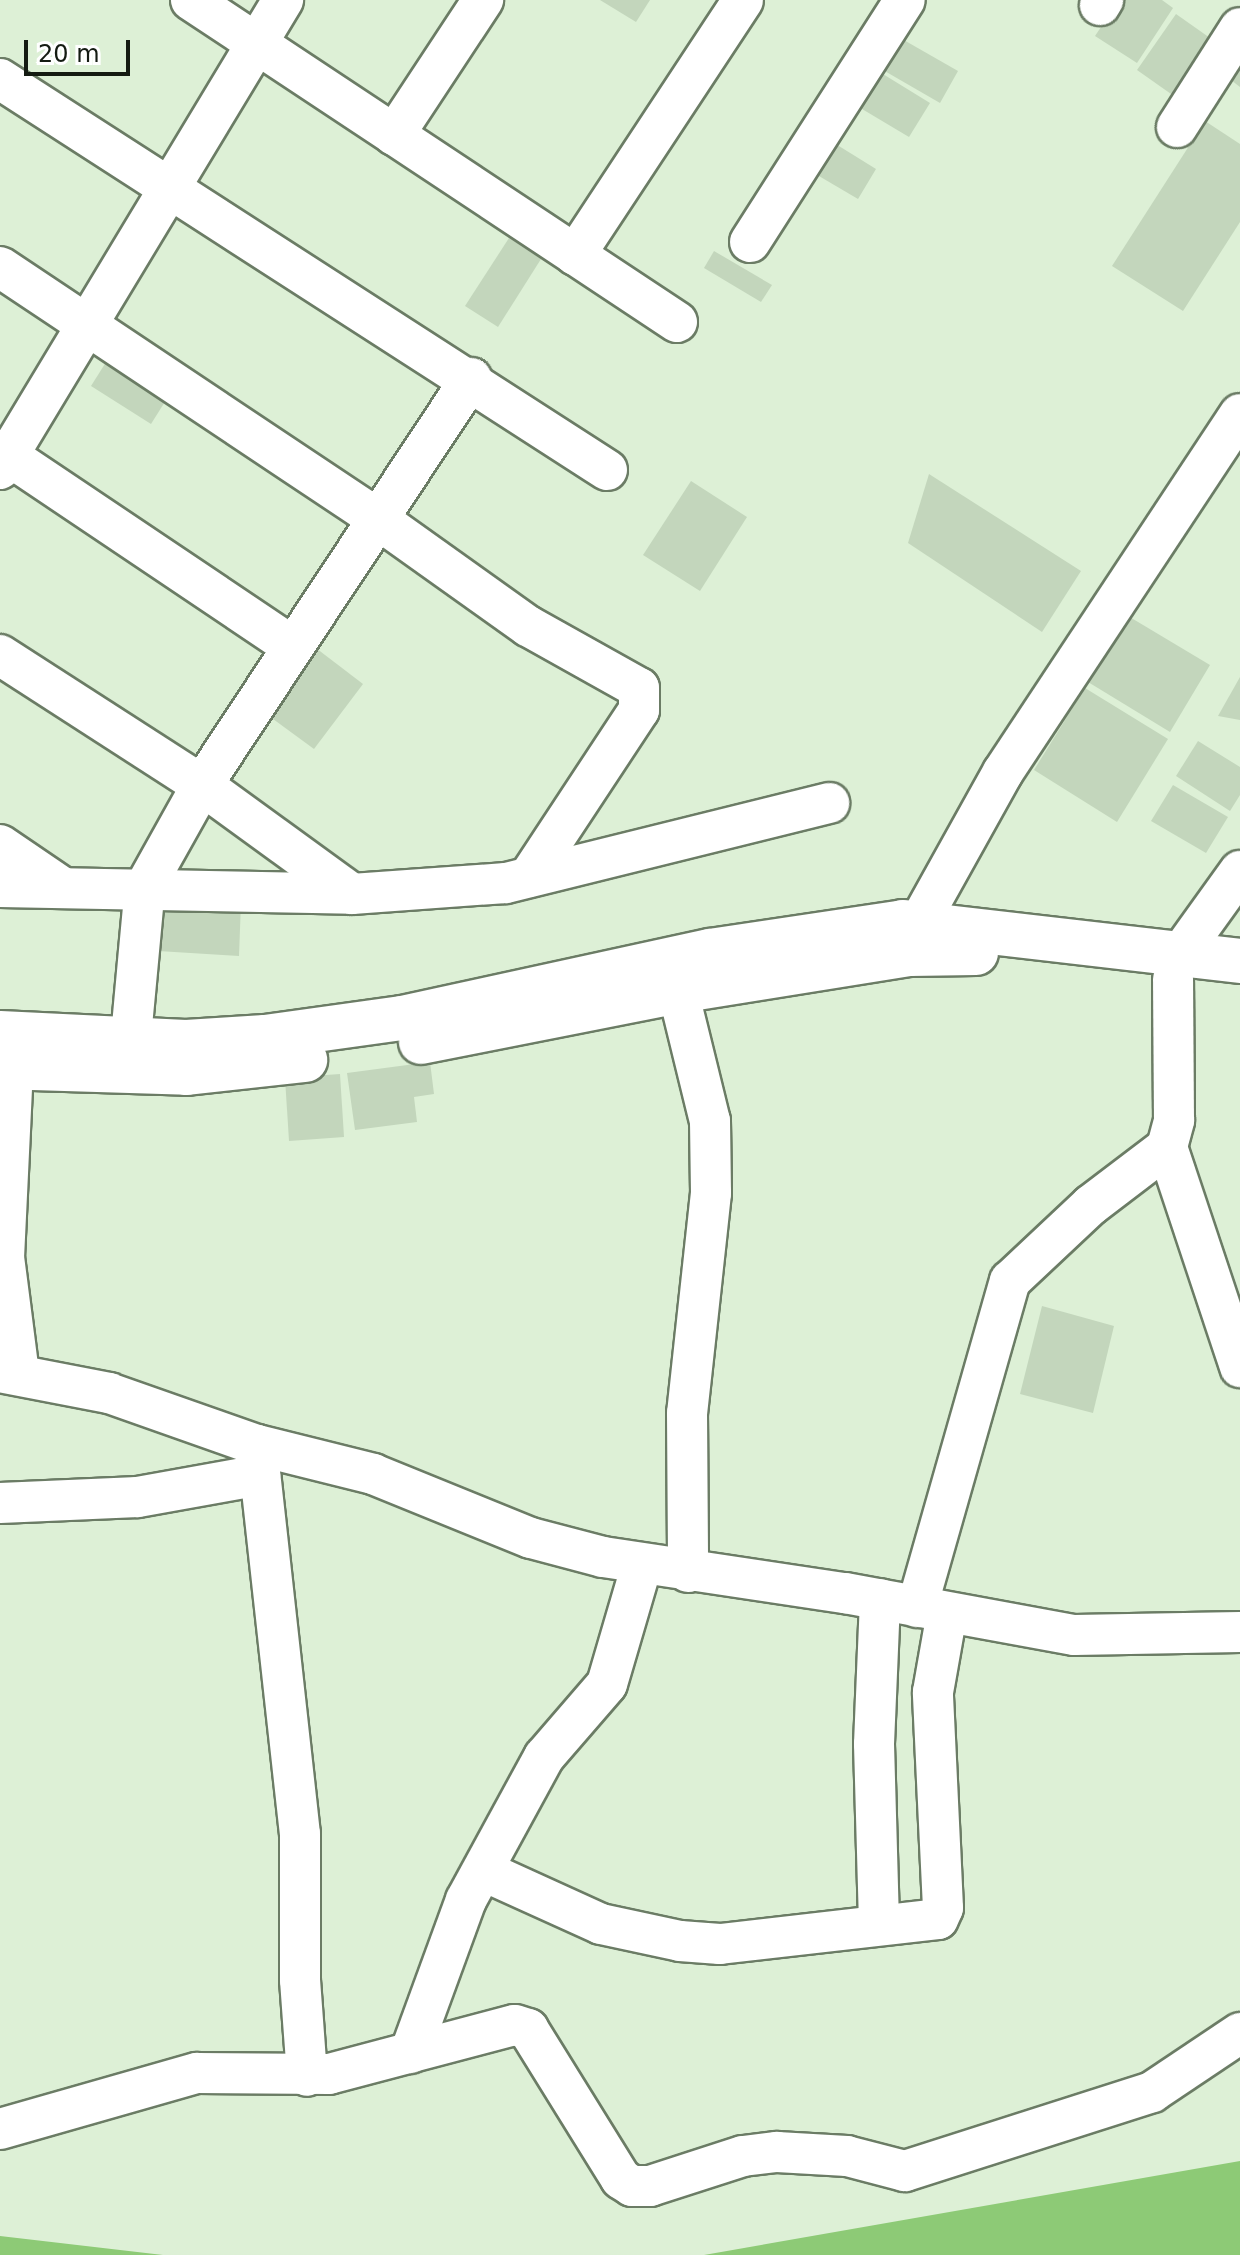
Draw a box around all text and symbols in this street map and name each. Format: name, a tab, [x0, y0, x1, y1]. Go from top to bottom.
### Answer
scale bar	[28, 24, 134, 74]
text: 20 m	[38, 40, 100, 68]

